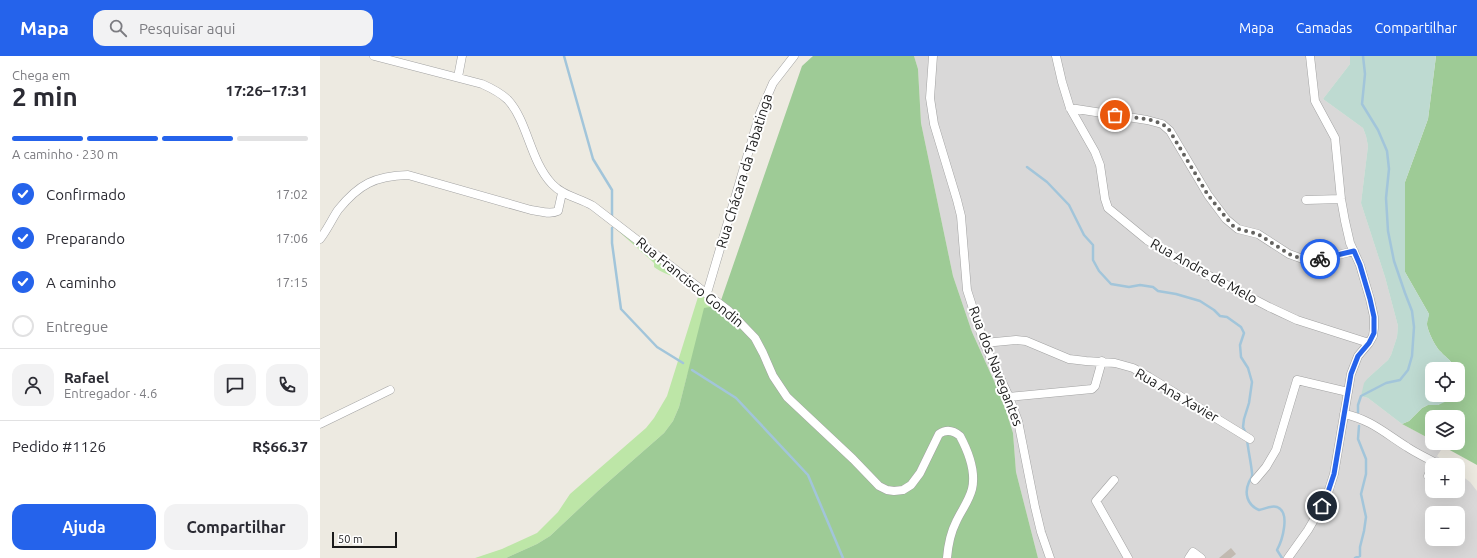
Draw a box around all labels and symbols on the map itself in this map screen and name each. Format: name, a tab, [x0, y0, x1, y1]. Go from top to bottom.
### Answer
street label: Rua Chácara da Tabatinga	[713, 92, 775, 250]
pin	[1098, 98, 1132, 132]
street label: Rua Francisco Gondin	[633, 234, 747, 330]
street label: Rua Andre de Melo	[1148, 235, 1260, 307]
courier	[1300, 239, 1340, 279]
street label: Rua dos Navegantes	[966, 304, 1026, 428]
street label: Rua Ana Xavier	[1132, 365, 1222, 426]
pin	[1305, 489, 1339, 523]
scale bar	[332, 530, 397, 549]

